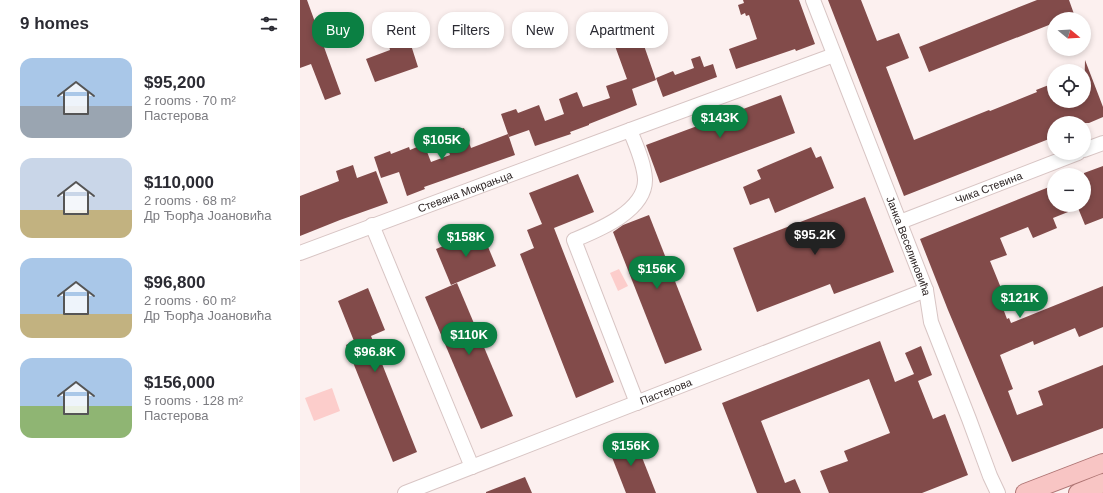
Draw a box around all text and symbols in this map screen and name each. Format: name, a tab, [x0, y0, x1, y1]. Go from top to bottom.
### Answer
chip: Buy	[312, 12, 364, 48]
chip: Rent	[372, 12, 430, 48]
chip: Filters	[438, 12, 504, 48]
chip: New	[512, 12, 568, 48]
chip: Apartment	[576, 12, 668, 48]
north arrow	[1047, 12, 1091, 56]
map controls	[1047, 12, 1091, 212]
icon: filters	[258, 13, 280, 35]
text: 9 homes	[20, 14, 89, 33]
button: locate	[1047, 64, 1091, 108]
text: $95,200	[144, 73, 205, 92]
icon: home	[52, 74, 100, 122]
text: 2 rooms · 70 m²	[144, 93, 236, 108]
pin: $143K	[692, 105, 748, 139]
text: Пастерова	[144, 108, 209, 123]
text: $143K	[701, 110, 739, 125]
button: +	[1047, 116, 1091, 160]
pin: $105K	[414, 127, 470, 161]
text: $105K	[423, 132, 461, 147]
street label: Стевана Мокрањца	[416, 168, 515, 215]
button: −	[1047, 168, 1091, 212]
street label: Чика Стевина	[953, 169, 1025, 206]
text: $110,000	[144, 173, 214, 192]
icon: home	[52, 174, 100, 222]
text: 2 rooms · 68 m²	[144, 193, 236, 208]
street label: Јанка Веселиновића	[884, 195, 933, 297]
text: Др Ђорђа Јоановића	[144, 208, 271, 223]
pin: $95.2K	[782, 222, 848, 256]
pin: $158K	[438, 224, 494, 258]
text: $95.2K	[794, 227, 836, 242]
text: $158K	[447, 229, 485, 244]
pin: $156K	[629, 256, 685, 290]
text: $156K	[638, 261, 676, 276]
text: $96,800	[144, 273, 205, 292]
icon: home	[52, 274, 100, 322]
pin: $121K	[992, 285, 1048, 319]
text: $121K	[1001, 290, 1039, 305]
text: 2 rooms · 60 m²	[144, 293, 236, 308]
text: Др Ђорђа Јоановића	[144, 308, 271, 323]
pin: $110K	[441, 322, 497, 356]
text: $110K	[450, 327, 488, 342]
pin: $96.8K	[342, 339, 408, 373]
text: $96.8K	[354, 344, 396, 359]
text: $156,000	[144, 373, 215, 392]
icon: home	[52, 374, 100, 422]
street label: Пастерова	[638, 376, 694, 407]
text: 5 rooms · 128 m²	[144, 393, 243, 408]
text: Пастерова	[144, 408, 209, 423]
pin: $156K	[603, 433, 659, 467]
text: $156K	[612, 438, 650, 453]

